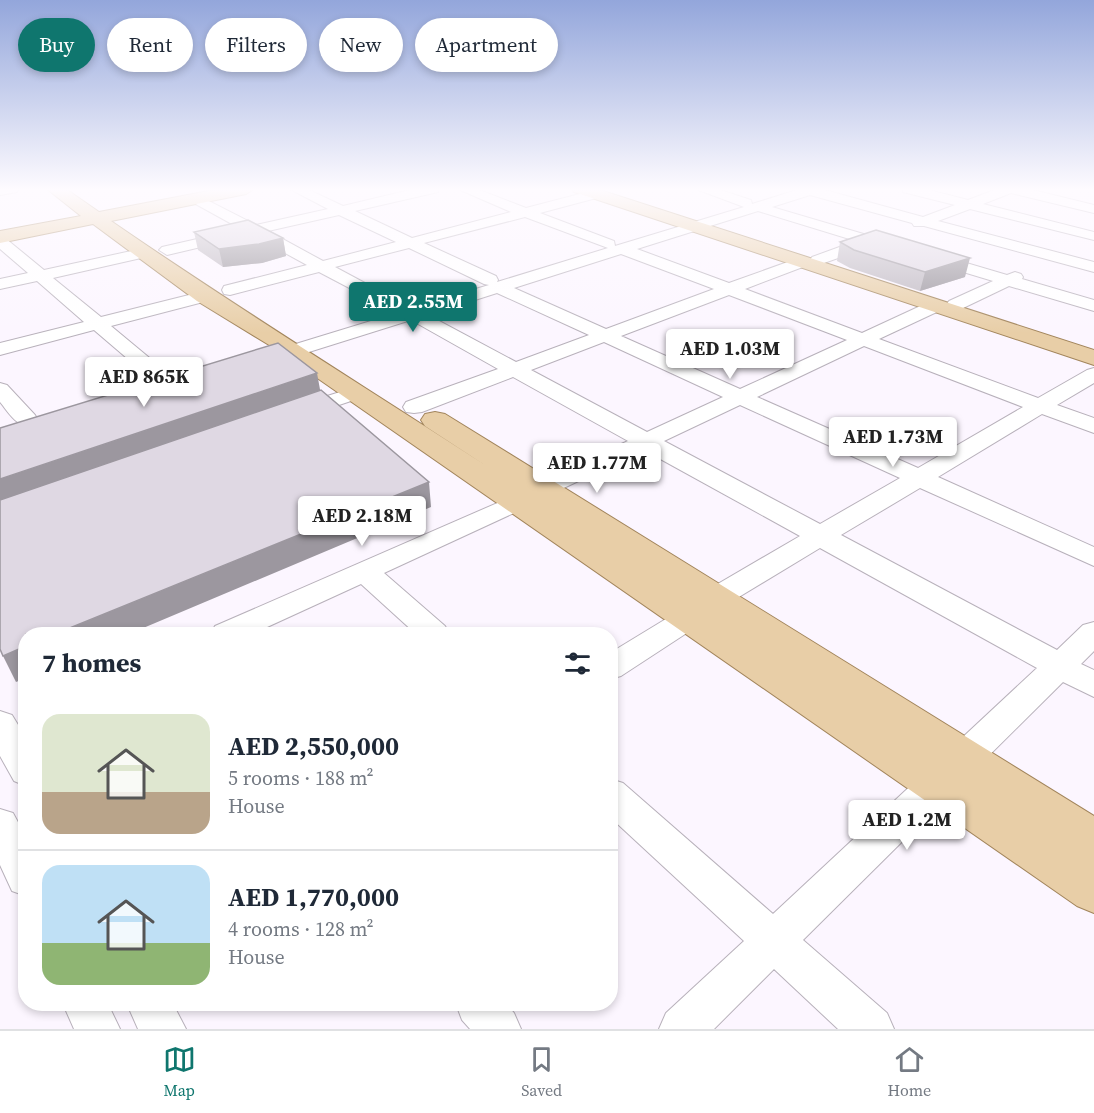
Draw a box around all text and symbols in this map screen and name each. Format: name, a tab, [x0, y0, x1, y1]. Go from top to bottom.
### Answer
chip: Buy	[18, 18, 95, 72]
chip: Rent	[107, 18, 193, 72]
chip: Filters	[205, 18, 307, 72]
chip: New	[319, 18, 403, 72]
chip: Apartment	[415, 18, 558, 72]
pin: AED 2.55M	[344, 282, 482, 333]
text: AED 2.55M	[363, 287, 463, 315]
pin: AED 1.03M	[661, 329, 799, 380]
text: AED 1.03M	[680, 334, 780, 362]
pin: AED 865K	[82, 357, 206, 408]
text: AED 865K	[99, 362, 189, 390]
pin: AED 1.73M	[824, 417, 962, 468]
text: AED 1.73M	[843, 422, 943, 450]
pin: AED 1.77M	[528, 443, 666, 494]
text: AED 1.77M	[547, 448, 647, 476]
pin: AED 2.18M	[293, 496, 431, 547]
text: AED 2.18M	[312, 501, 412, 529]
text: 7 homes	[42, 645, 141, 681]
icon: filters	[561, 647, 594, 680]
text: AED 2,550,000	[228, 728, 399, 764]
icon: home	[90, 738, 162, 810]
text: 5 rooms · 188 m²	[228, 764, 374, 792]
text: House	[228, 792, 285, 820]
pin: AED 1.2M	[845, 800, 969, 851]
text: AED 1.2M	[862, 805, 952, 833]
text: AED 1,770,000	[228, 879, 399, 915]
icon: home	[90, 889, 162, 961]
text: 4 rooms · 128 m²	[228, 915, 374, 943]
text: House	[228, 943, 285, 971]
tab: Map	[163, 1043, 196, 1101]
tab: Saved	[521, 1043, 562, 1101]
tab: Home	[888, 1043, 931, 1101]

